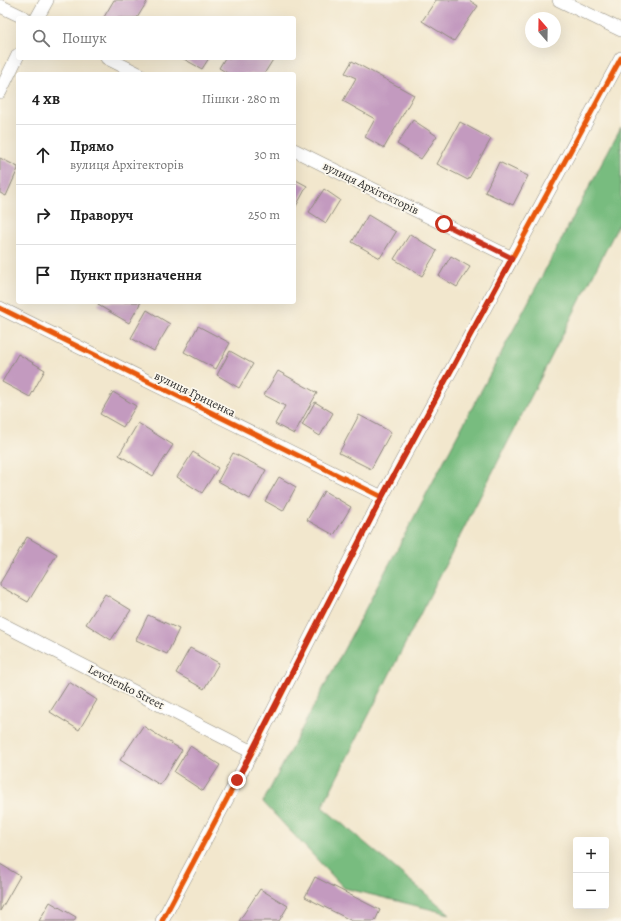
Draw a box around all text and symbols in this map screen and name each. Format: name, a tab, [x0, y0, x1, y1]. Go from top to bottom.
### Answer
north arrow	[525, 12, 561, 48]
search box	[16, 16, 296, 60]
icon: search	[30, 27, 52, 49]
text: Пошук	[62, 28, 107, 48]
text: 4 хв	[32, 87, 60, 110]
text: Пішки · 280 m	[202, 90, 280, 107]
text: Прямо	[70, 136, 114, 156]
icon: ahead	[32, 144, 54, 166]
text: 30 m	[254, 146, 280, 163]
text: вулиця Архітекторів	[70, 156, 184, 173]
street label: вулиця Архітекторів	[320, 158, 422, 218]
icon: right	[32, 204, 54, 226]
text: Праворуч	[70, 205, 133, 225]
text: 250 m	[248, 206, 280, 223]
route start	[435, 215, 453, 233]
icon: arrive	[32, 264, 54, 286]
text: Пункт призначення	[70, 265, 202, 285]
street label: вулиця Гриценка	[152, 367, 239, 421]
street label: Levchenko Street	[85, 661, 167, 713]
route end	[228, 771, 246, 789]
map controls	[573, 837, 609, 909]
button: +	[573, 837, 609, 873]
button: −	[573, 873, 609, 909]

